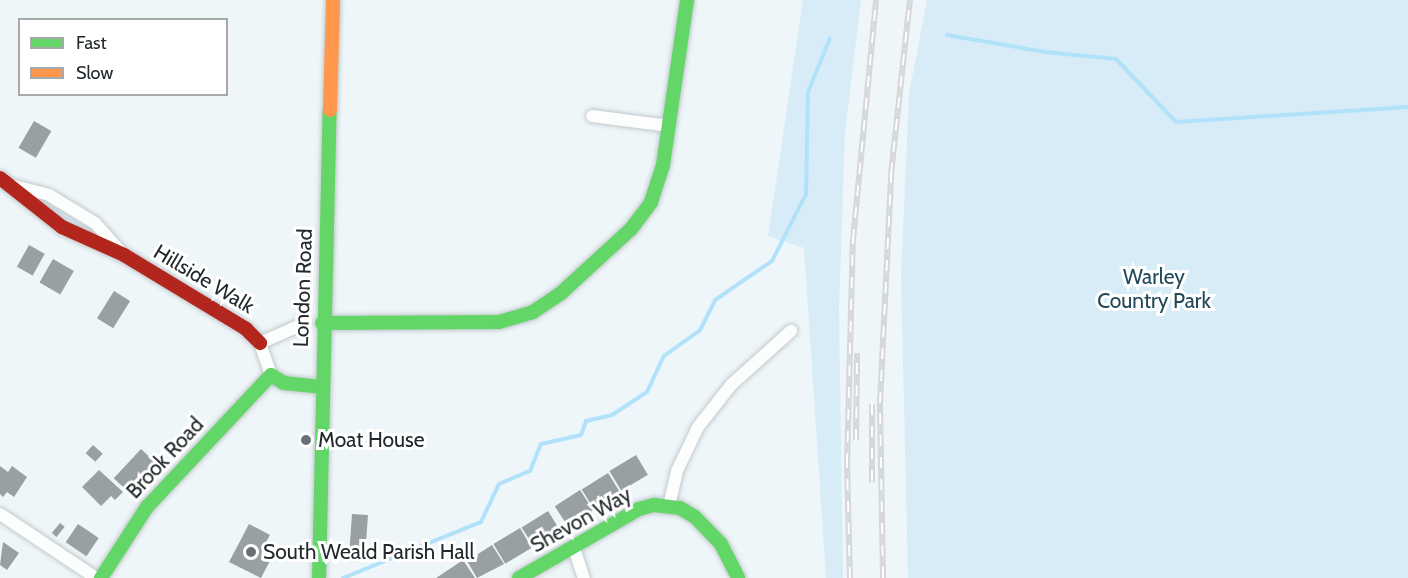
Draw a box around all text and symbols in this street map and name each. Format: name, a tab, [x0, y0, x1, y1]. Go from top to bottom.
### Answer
legend	[18, 18, 228, 96]
text: Fast	[76, 32, 107, 54]
text: Slow	[76, 62, 113, 84]
street label: London Road	[288, 228, 318, 348]
street label: Hillside Walk	[149, 239, 259, 319]
park label: Warley Country Park	[1097, 264, 1211, 314]
street label: Brook Road	[121, 412, 209, 504]
place label: Moat House	[318, 427, 425, 453]
marker: Moat House	[299, 433, 313, 447]
street label: Shevon Way	[526, 482, 636, 558]
place label: South Weald Parish Hall	[263, 539, 474, 565]
marker: South Weald Parish Hall	[244, 545, 258, 559]

